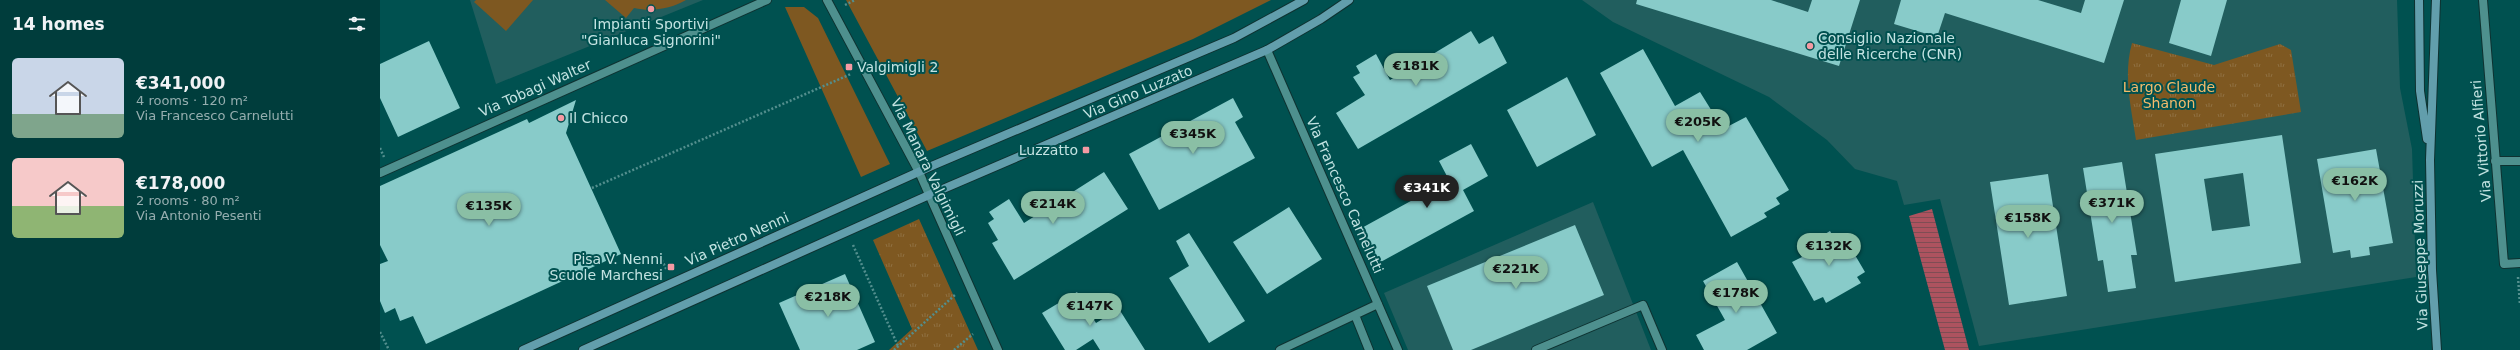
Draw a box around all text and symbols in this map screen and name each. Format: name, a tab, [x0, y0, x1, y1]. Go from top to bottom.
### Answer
marker: Impianti Sportivi "Gianluca Signorini"	[646, 4, 656, 14]
icon: filters	[346, 13, 368, 35]
text: 14 homes	[12, 14, 105, 34]
place label: Impianti Sportivi "Gianluca Signorini"	[581, 16, 721, 48]
place label: Consiglio Nazionale delle Ricerche (CNR)	[1818, 30, 1962, 62]
marker: Consiglio Nazionale delle Ricerche (CNR)	[1805, 41, 1815, 51]
pin: €181K	[1388, 53, 1444, 87]
street label: Via Tobagi Walter	[477, 56, 594, 120]
text: €181K	[1393, 58, 1439, 73]
place label: Valgimigli 2	[857, 59, 938, 75]
marker: Valgimigli 2	[844, 62, 854, 72]
street label: Via Gino Luzzato	[1081, 62, 1195, 122]
text: €341,000	[136, 73, 225, 93]
icon: home	[44, 74, 92, 122]
park label: Largo Claude Shanon	[2123, 79, 2215, 111]
street label: Via Vittorio Alfieri	[2468, 79, 2494, 203]
text: 4 rooms · 120 m²	[136, 93, 248, 108]
street label: Via Manara Valgimigli	[888, 96, 968, 238]
text: Via Francesco Carnelutti	[136, 108, 294, 123]
pin: €205K	[1670, 109, 1726, 143]
place label: Il Chicco	[569, 110, 628, 126]
marker: Il Chicco	[556, 113, 566, 123]
street label: Via Francesco Carnelutti	[1303, 114, 1387, 276]
text: €205K	[1675, 114, 1721, 129]
pin: €345K	[1165, 121, 1221, 155]
text: €345K	[1170, 126, 1216, 141]
place label: Luzzatto	[1019, 142, 1078, 158]
marker: Luzzatto	[1081, 145, 1091, 155]
pin: €162K	[2327, 168, 2383, 202]
text: €178,000	[136, 173, 225, 193]
text: €162K	[2332, 173, 2378, 188]
icon: home	[44, 174, 92, 222]
pin: €341K	[1399, 175, 1455, 209]
text: €341K	[1404, 180, 1450, 195]
street label: Via Giuseppe Moruzzi	[2409, 180, 2431, 330]
pin: €371K	[2084, 190, 2140, 224]
pin: €214K	[1025, 191, 1081, 225]
text: 2 rooms · 80 m²	[136, 193, 240, 208]
pin: €135K	[461, 193, 517, 227]
text: €371K	[2089, 195, 2135, 210]
text: €214K	[1030, 196, 1076, 211]
text: €135K	[466, 198, 512, 213]
pin: €158K	[2000, 205, 2056, 239]
text: Via Antonio Pesenti	[136, 208, 262, 223]
street label: Via Pietro Nenni	[683, 209, 791, 269]
text: €158K	[2005, 210, 2051, 225]
pin: €132K	[1801, 233, 1857, 267]
text: €132K	[1806, 238, 1852, 253]
place label: Pisa V. Nenni Scuole Marchesi	[550, 251, 663, 283]
pin: €221K	[1488, 256, 1544, 290]
text: €221K	[1493, 261, 1539, 276]
marker: Pisa V. Nenni Scuole Marchesi	[666, 262, 676, 272]
pin: €178K	[1708, 280, 1764, 314]
pin: €218K	[800, 284, 856, 318]
text: €178K	[1713, 285, 1759, 300]
text: €218K	[805, 289, 851, 304]
pin: €147K	[1062, 293, 1118, 327]
text: €147K	[1067, 298, 1113, 313]

